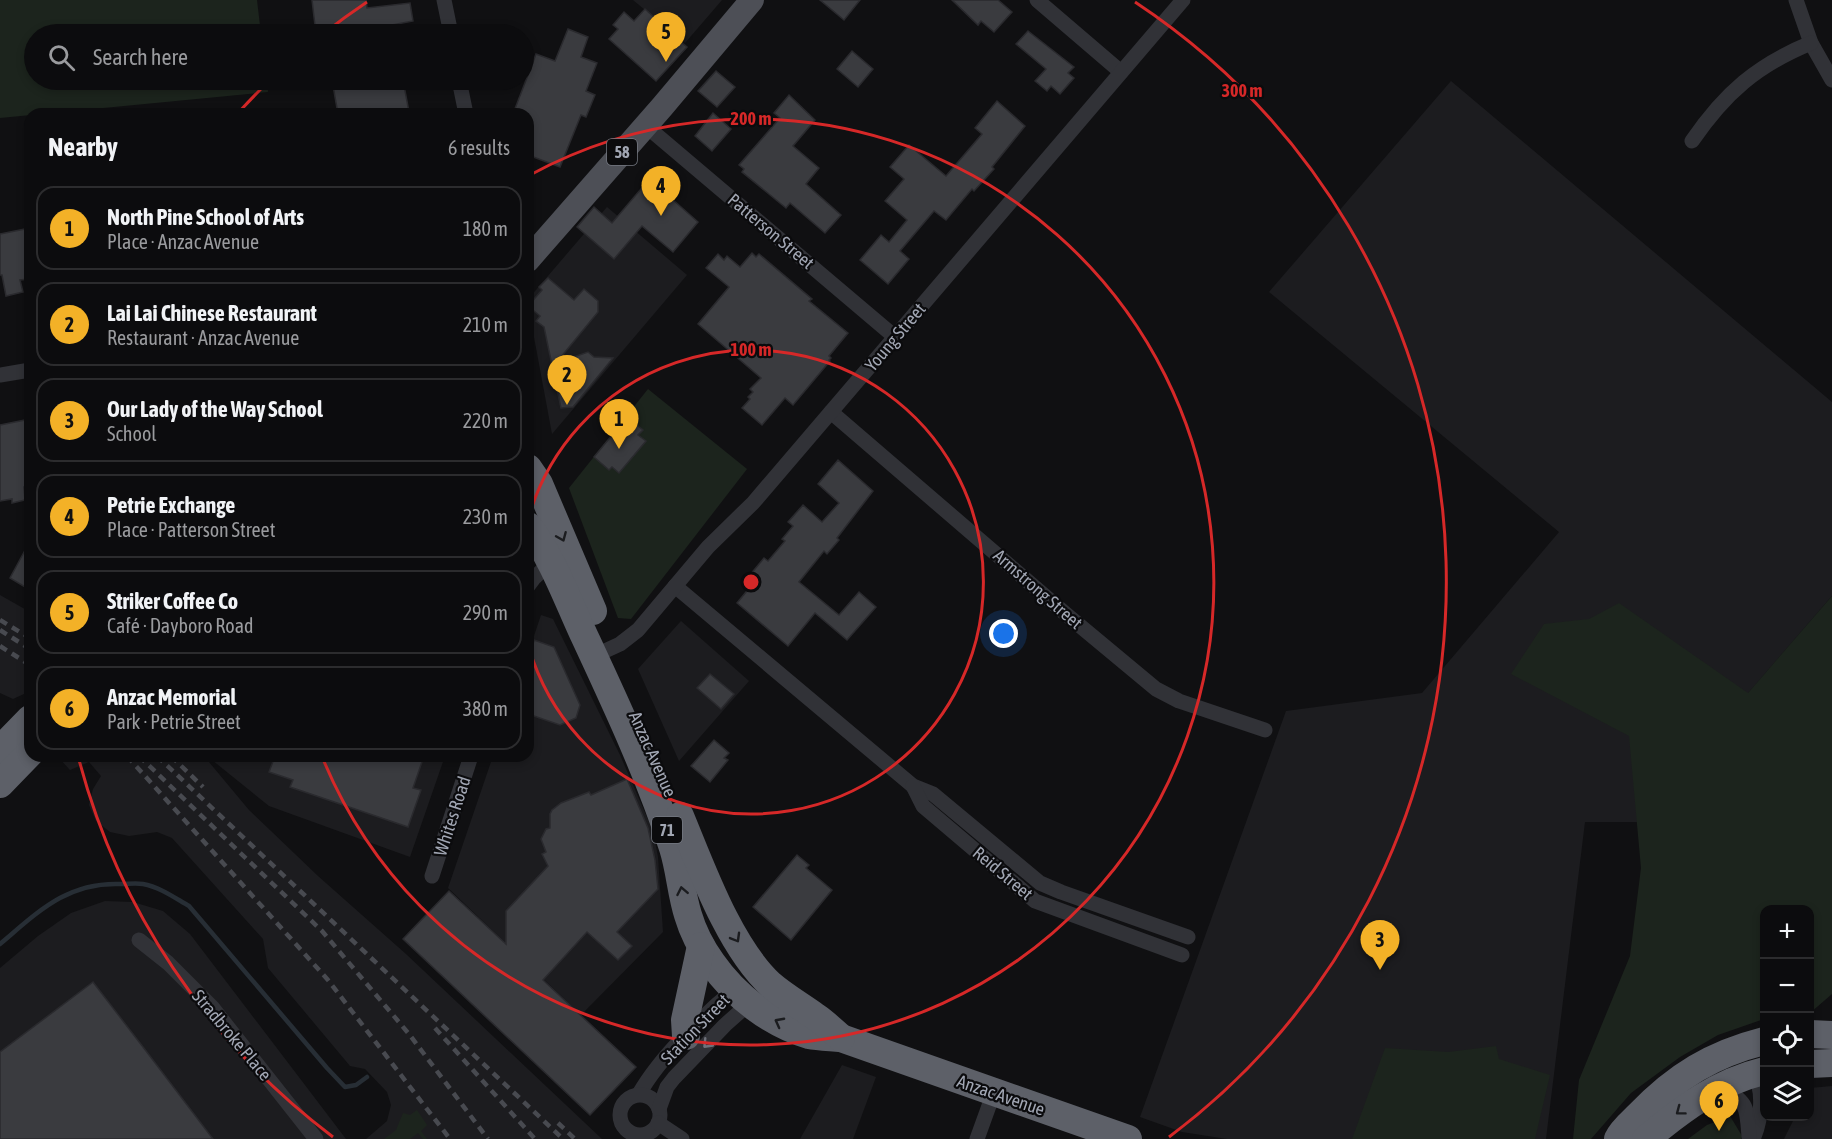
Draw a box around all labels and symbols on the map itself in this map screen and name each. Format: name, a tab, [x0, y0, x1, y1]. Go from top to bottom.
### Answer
pin: 5	[646, 13, 686, 62]
text: 300 m	[1222, 80, 1262, 101]
text: 200 m	[731, 108, 771, 129]
road number: 58	[607, 139, 637, 165]
pin: 4	[642, 166, 680, 216]
street label: Patterson Street	[724, 189, 818, 273]
street label: Young Street	[860, 299, 930, 375]
text: 100 m	[731, 339, 771, 360]
pin: 2	[548, 356, 586, 405]
pin: 1	[600, 400, 638, 449]
one-way arrow	[555, 531, 567, 542]
street label: Armstrong Street	[989, 545, 1087, 633]
centre of rings	[741, 572, 761, 592]
your location	[989, 619, 1018, 648]
street label: Anzac Avenue	[625, 708, 681, 800]
street label: Whites Road	[429, 774, 475, 858]
road number: 71	[652, 817, 682, 843]
street label: Reid Street	[969, 842, 1037, 904]
one-way arrow	[676, 886, 689, 896]
pin: 3	[1360, 920, 1400, 970]
one-way arrow	[729, 932, 740, 942]
street label: Stradbroke Place	[188, 985, 276, 1085]
street label: Station Street	[656, 989, 734, 1069]
one-way arrow	[774, 1017, 785, 1029]
one-way arrow	[703, 1037, 714, 1047]
street label: Anzac Avenue	[954, 1070, 1048, 1120]
pin: 6	[1700, 1082, 1738, 1131]
one-way arrow	[1676, 1104, 1687, 1115]

